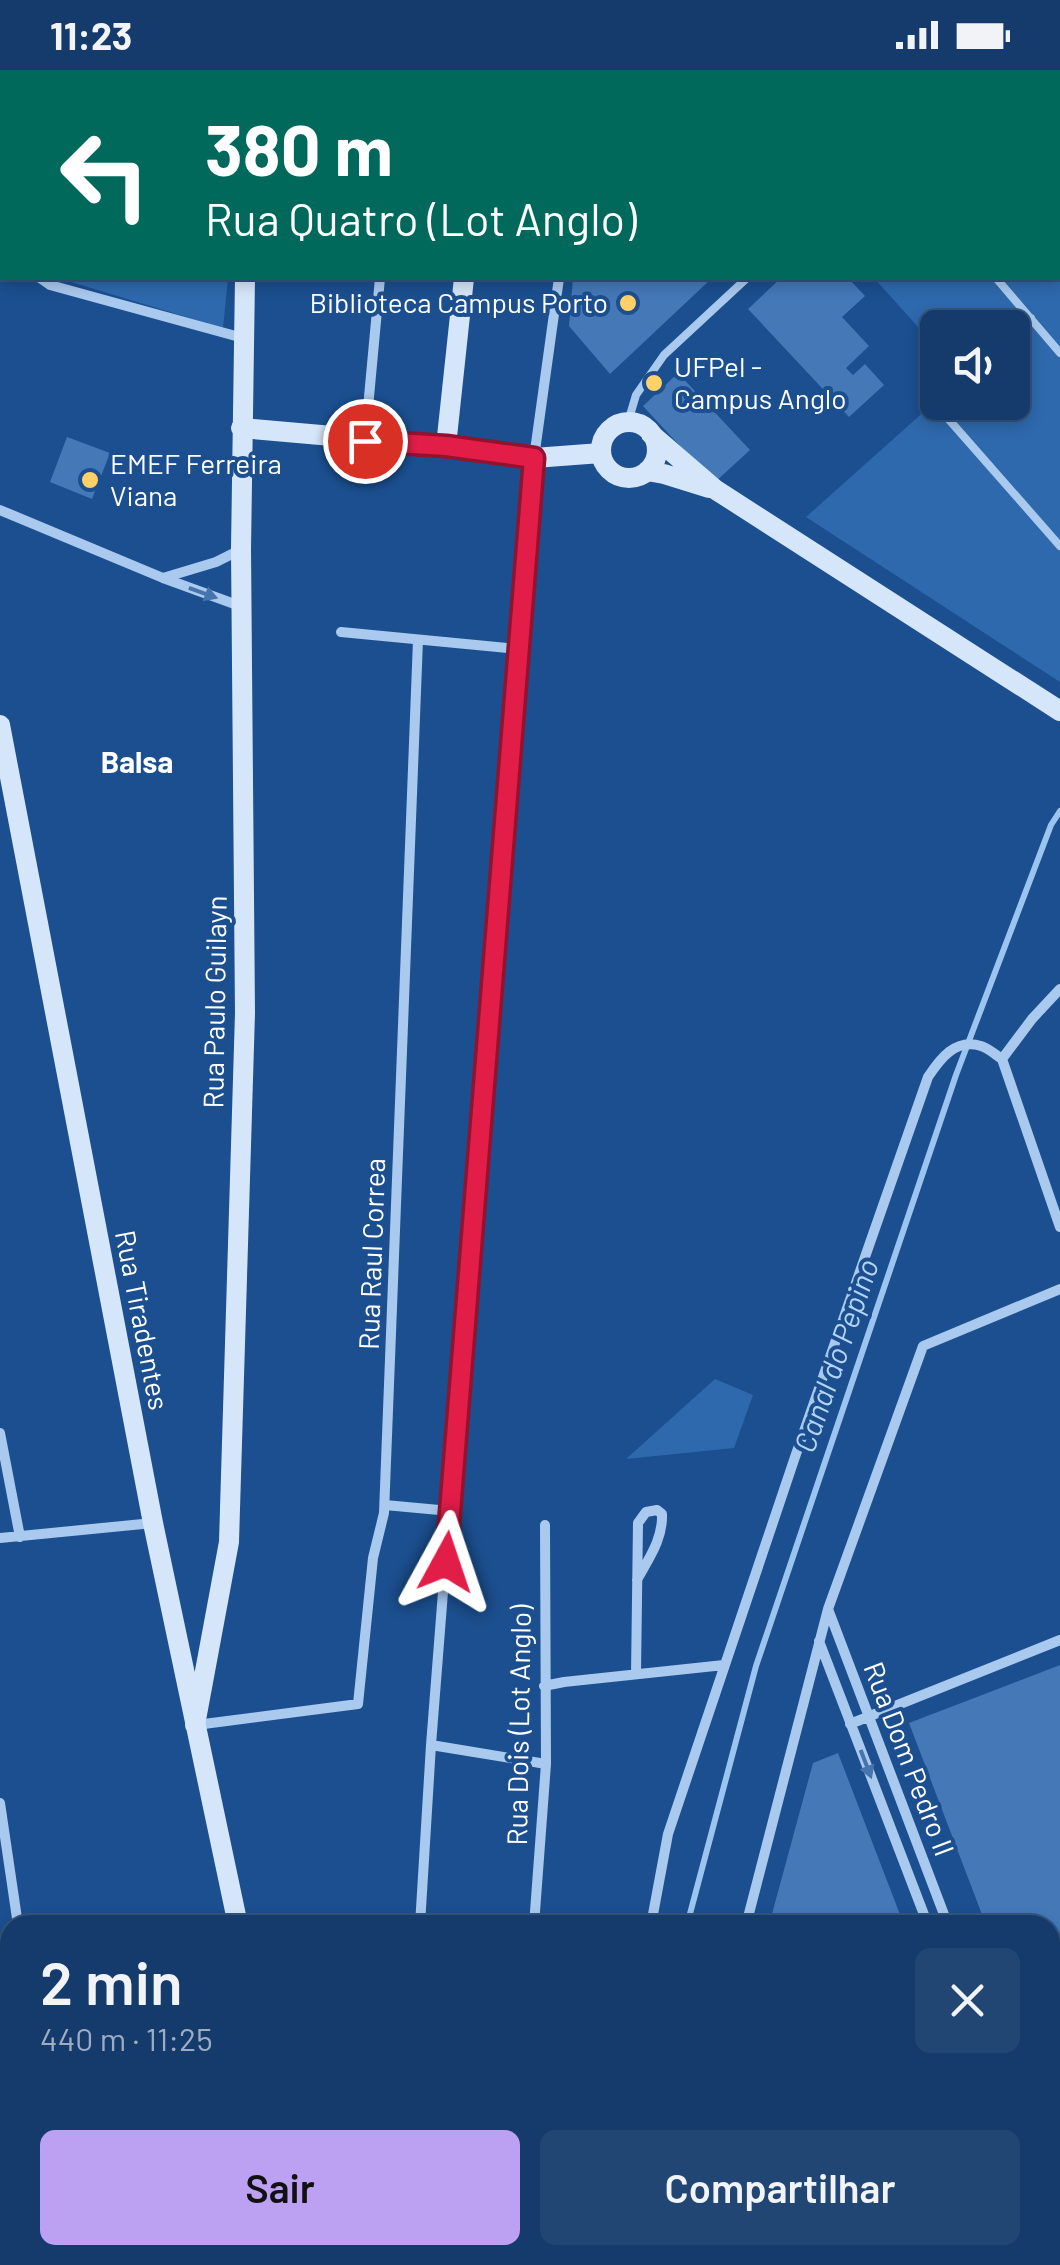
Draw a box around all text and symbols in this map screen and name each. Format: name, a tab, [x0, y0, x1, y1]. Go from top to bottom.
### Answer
text: 11:23	[50, 12, 132, 58]
text: 380 m	[205, 106, 393, 190]
icon: left	[40, 110, 170, 240]
text: Rua Quatro (Lot Anglo)	[205, 191, 637, 245]
place label: Biblioteca Campus Porto	[309, 285, 608, 319]
marker: Biblioteca Campus Porto	[617, 292, 639, 314]
map controls	[920, 310, 1030, 420]
button: sound	[920, 310, 1030, 420]
place label: UFPel - Campus Anglo	[674, 349, 847, 415]
marker: UFPel - Campus Anglo	[643, 372, 665, 394]
pin	[323, 399, 408, 484]
icon: arrive	[338, 414, 393, 469]
place label: EMEF Ferreira Viana	[110, 446, 282, 512]
marker: EMEF Ferreira Viana	[79, 469, 101, 491]
one-way arrow	[188, 586, 218, 601]
district label: Balsa	[101, 743, 173, 779]
street label: Rua Paulo Guilayn	[195, 895, 233, 1109]
street label: Rua Raul Correa	[351, 1157, 391, 1351]
street label: Rua Tiradentes	[109, 1227, 177, 1413]
water label: Canal do Pepino	[785, 1254, 885, 1457]
position arrow	[394, 1510, 498, 1614]
street label: Rua Dois (Lot Anglo)	[499, 1604, 537, 1846]
street label: Rua Dom Pedro II	[857, 1657, 963, 1860]
one-way arrow	[858, 1749, 874, 1779]
text: 2 min	[40, 1945, 183, 2017]
button: close	[915, 1948, 1020, 2053]
text: 440 m · 11:25	[40, 2019, 213, 2057]
button: Sair	[40, 2130, 520, 2245]
button: Compartilhar	[540, 2130, 1020, 2245]

